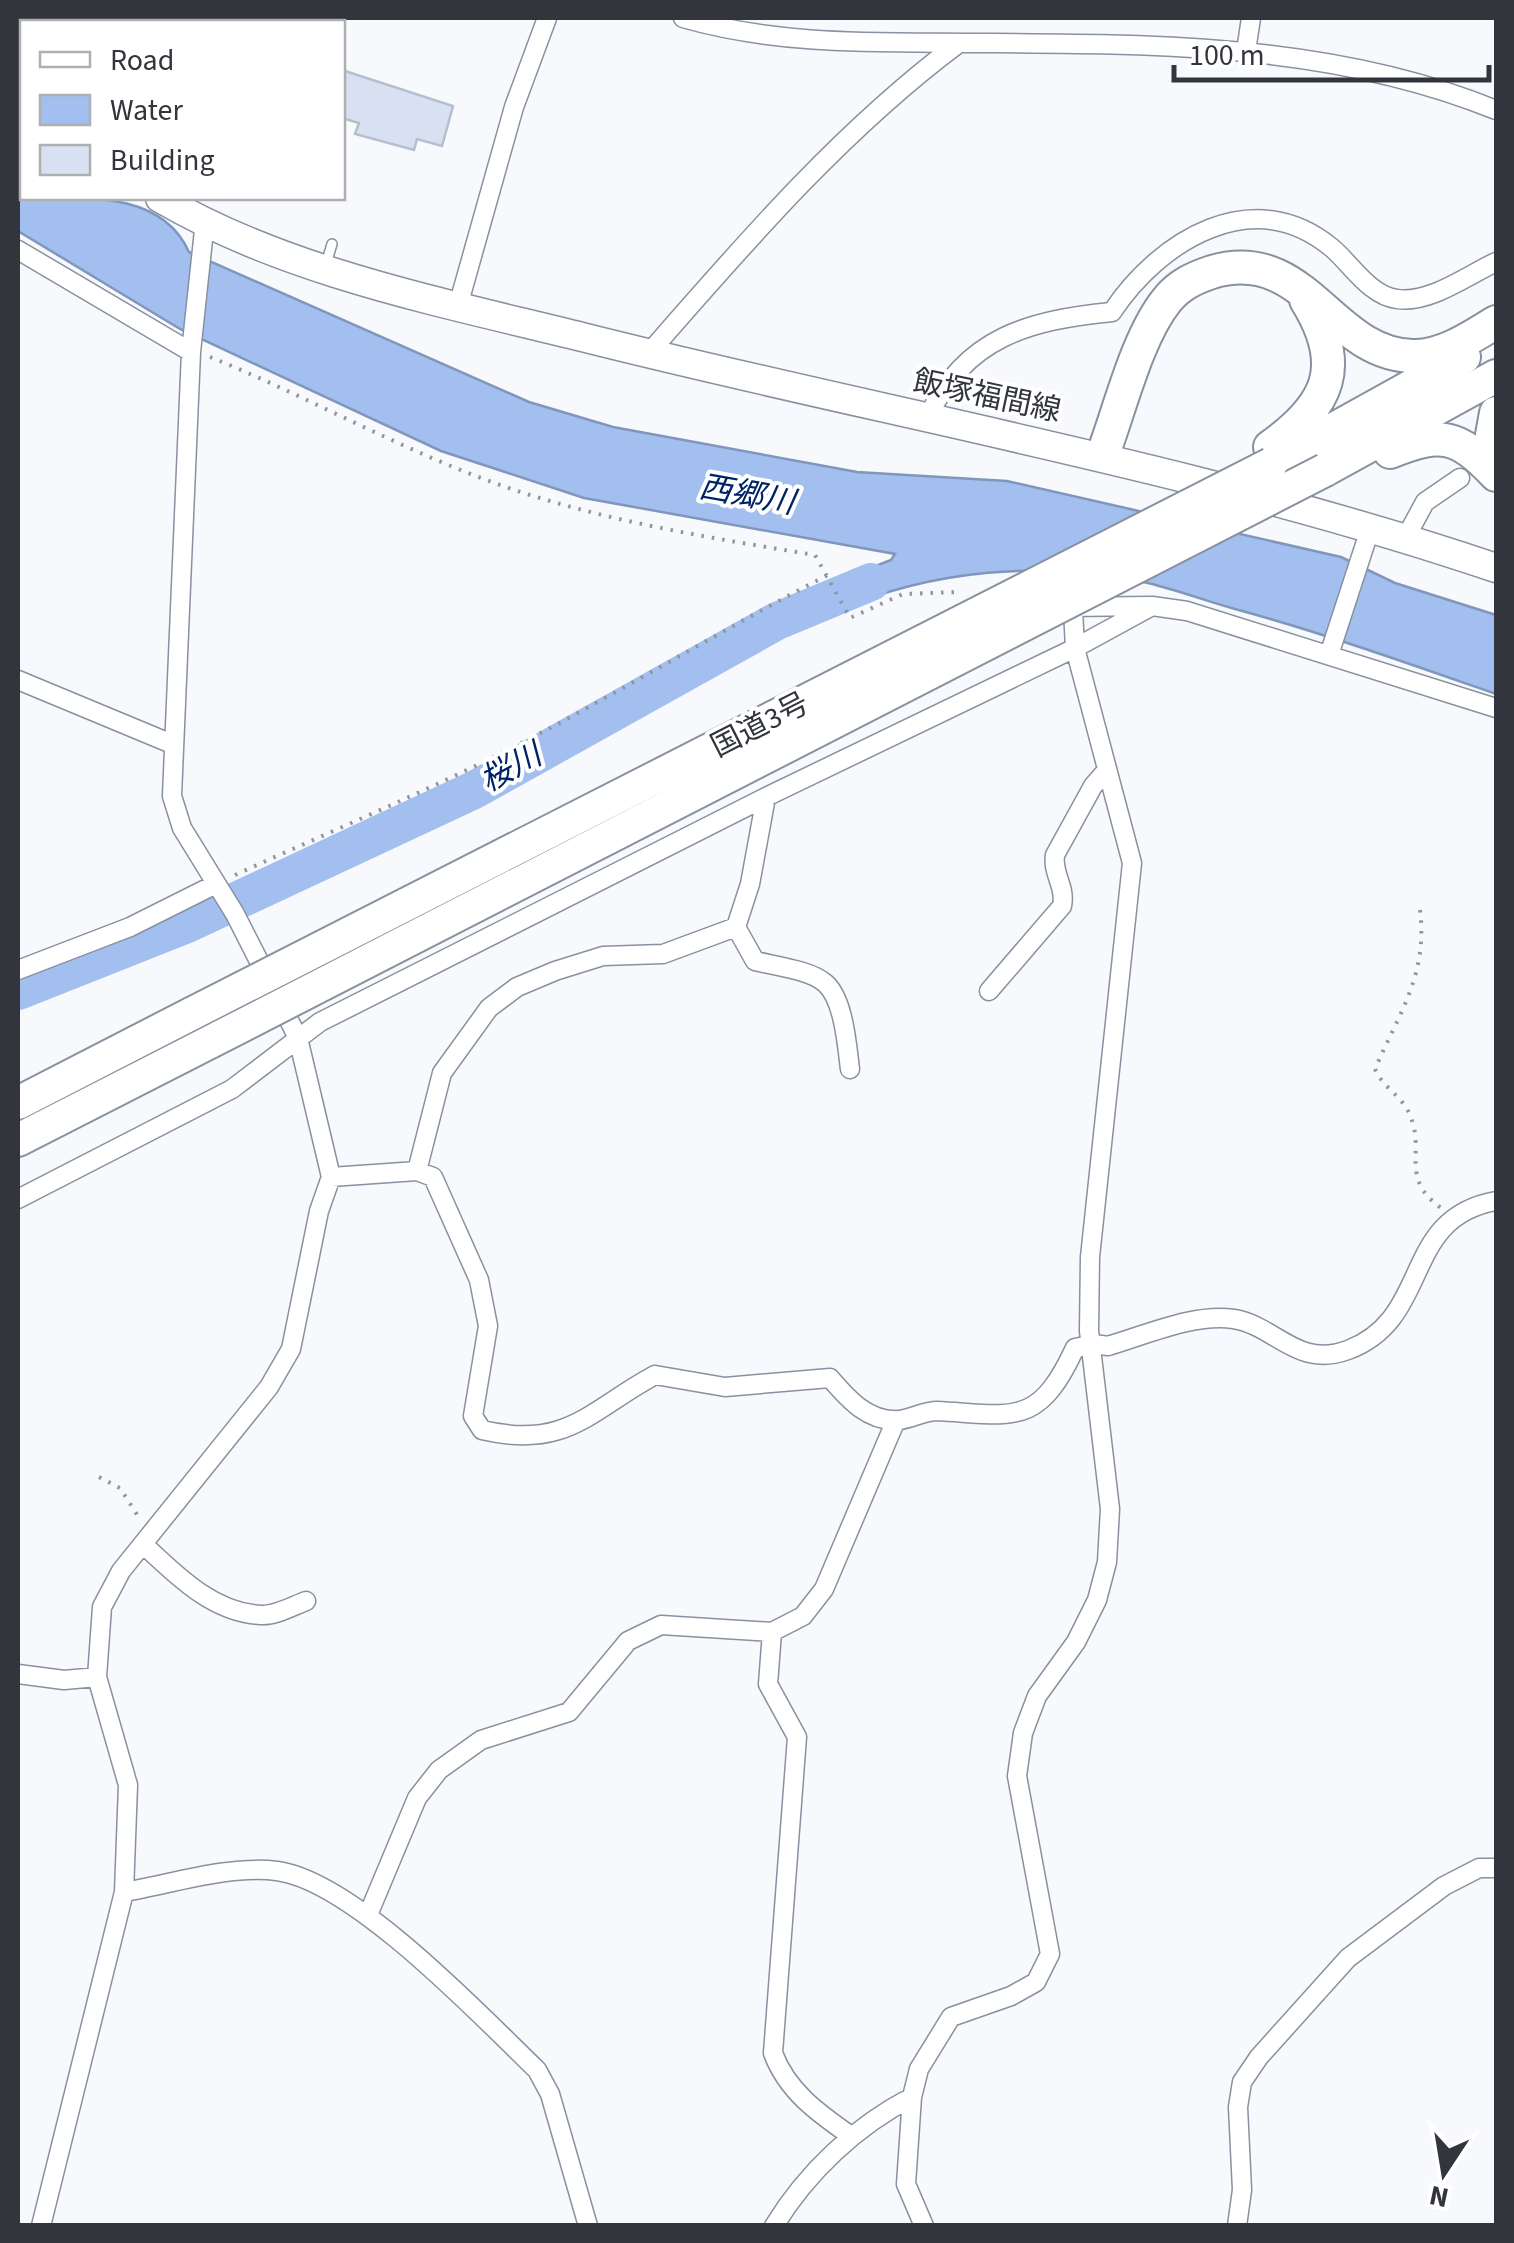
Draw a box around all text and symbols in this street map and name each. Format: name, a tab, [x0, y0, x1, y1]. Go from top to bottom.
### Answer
legend	[20, 20, 345, 200]
scale bar	[1174, 20, 1489, 82]
text: 100 m	[1189, 34, 1265, 77]
text: Road	[110, 39, 174, 82]
text: Water	[110, 89, 183, 132]
text: Building	[110, 139, 215, 182]
street label: 飯塚福間線	[909, 359, 1065, 433]
water label: 西郷川	[696, 464, 801, 527]
street label: 国道3号	[703, 682, 817, 768]
water label: 桜川	[472, 731, 553, 804]
north arrow	[1394, 2123, 1494, 2223]
text: N	[1426, 2175, 1452, 2218]

